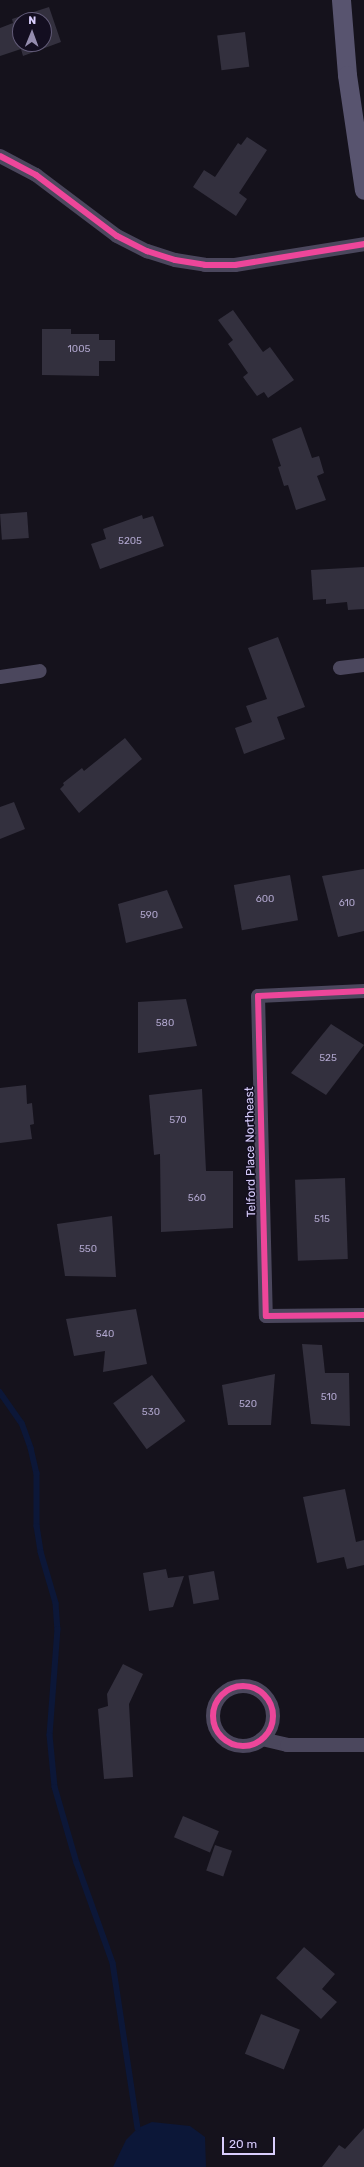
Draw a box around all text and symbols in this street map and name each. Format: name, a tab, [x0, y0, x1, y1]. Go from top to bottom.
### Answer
north arrow	[12, 12, 52, 52]
text: N	[28, 14, 36, 27]
house number: 1005	[68, 344, 90, 356]
house number: 5205	[118, 536, 142, 548]
house number: 600	[256, 894, 274, 906]
house number: 610	[339, 898, 355, 910]
house number: 590	[140, 910, 158, 922]
house number: 580	[156, 1018, 174, 1030]
house number: 525	[319, 1053, 337, 1065]
street label: Telford Place Northeast	[243, 1086, 259, 1218]
house number: 570	[169, 1115, 187, 1127]
house number: 560	[188, 1193, 206, 1205]
house number: 515	[314, 1214, 330, 1226]
house number: 550	[79, 1244, 97, 1256]
house number: 540	[96, 1329, 114, 1341]
house number: 510	[321, 1392, 337, 1404]
house number: 520	[239, 1399, 257, 1411]
house number: 530	[142, 1407, 160, 1419]
scale bar	[224, 2129, 277, 2155]
text: 20 m	[229, 2137, 257, 2151]

